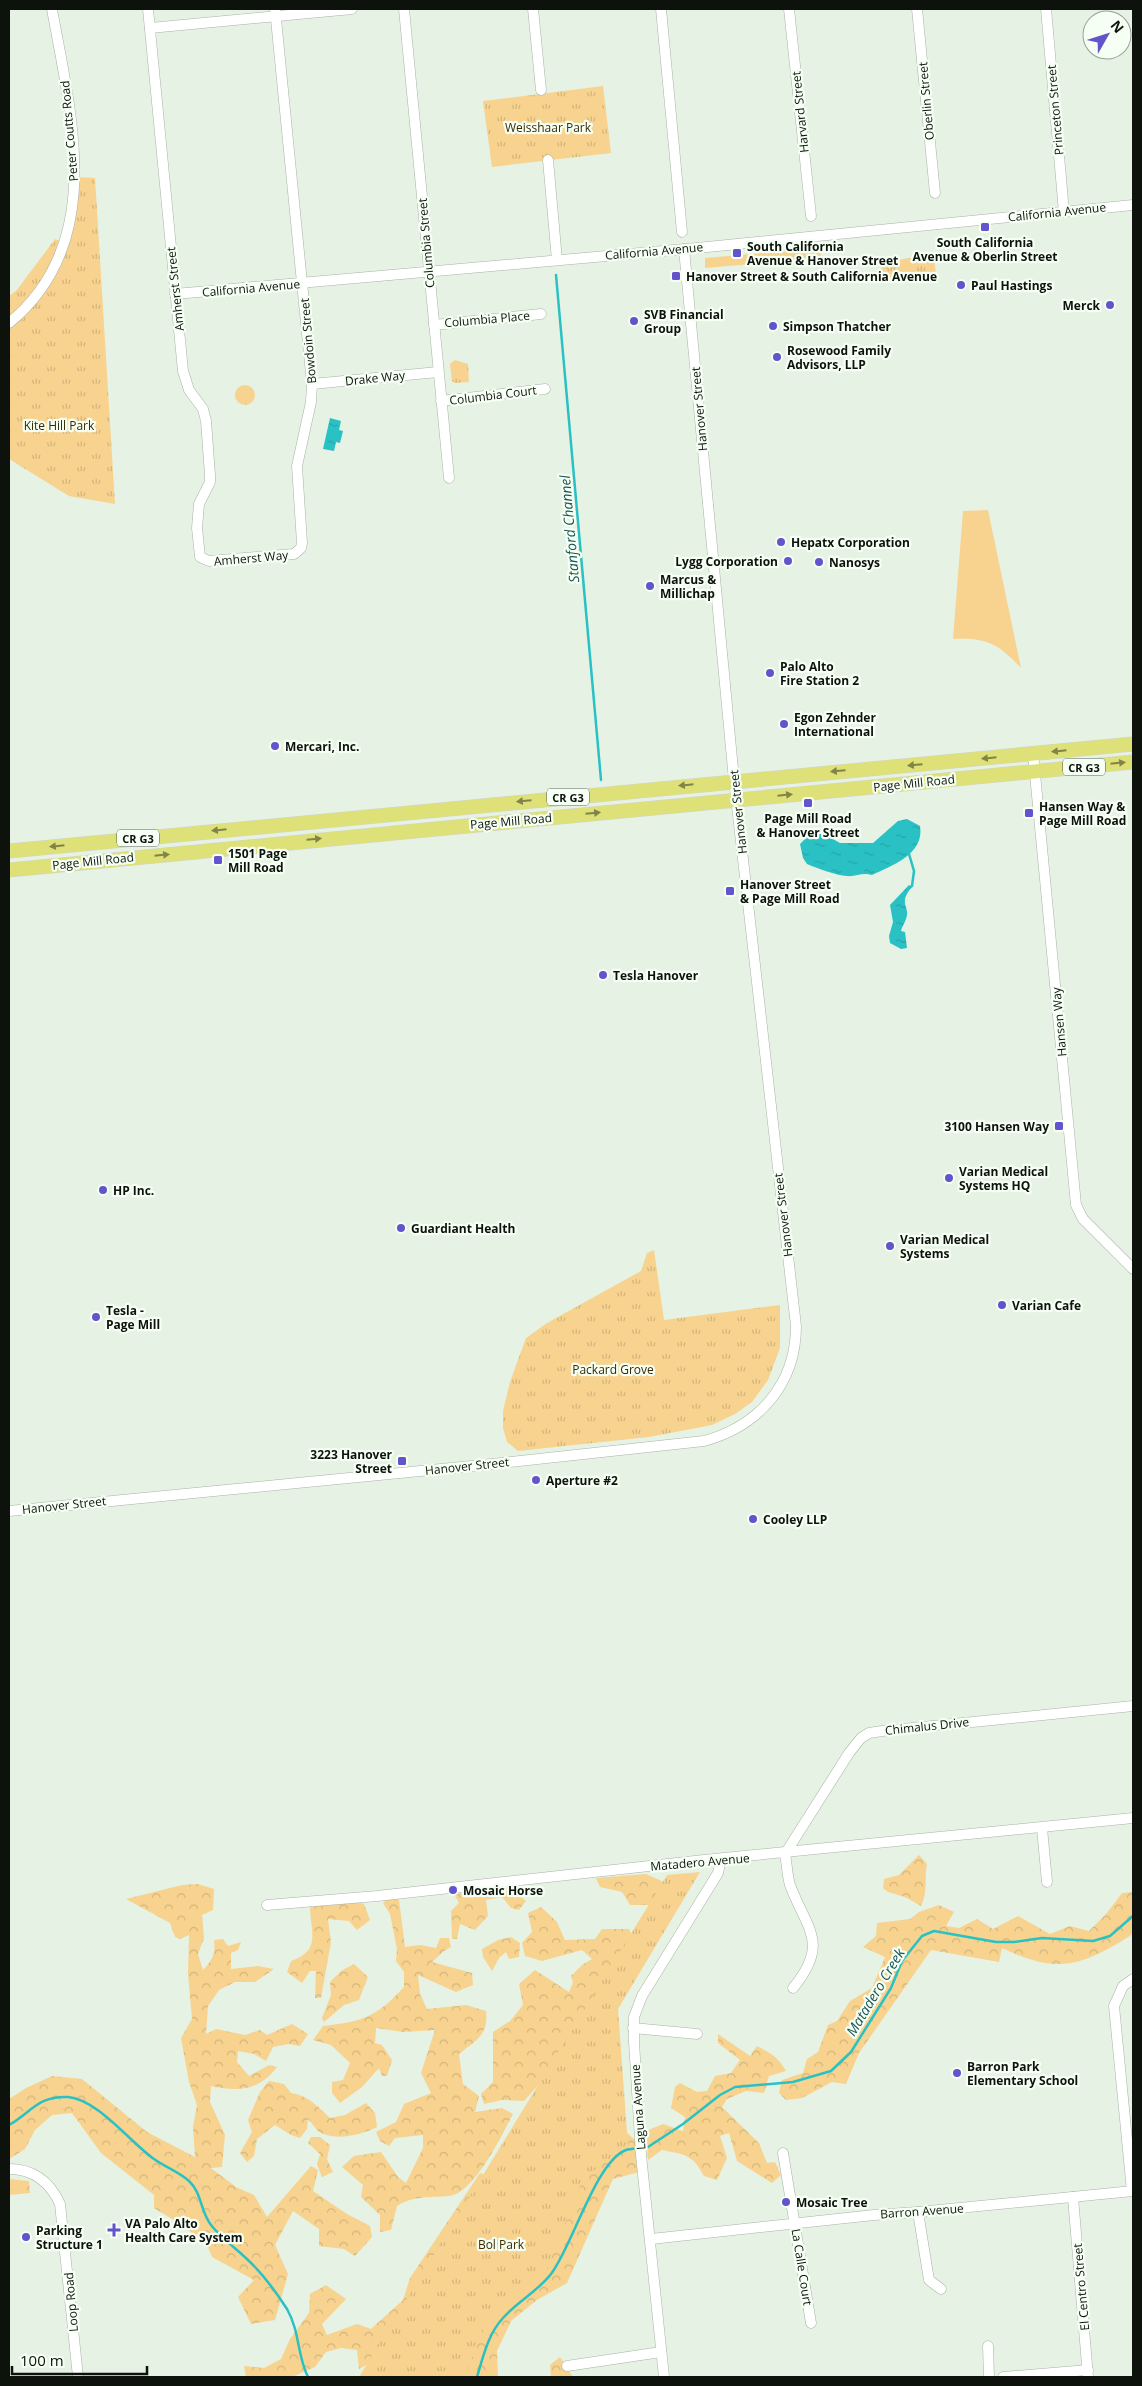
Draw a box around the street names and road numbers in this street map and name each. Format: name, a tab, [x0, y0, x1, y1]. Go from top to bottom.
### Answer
street label: Oberlin Street	[914, 61, 938, 141]
street label: Princeton Street	[1043, 64, 1067, 156]
street label: Harvard Street	[787, 70, 813, 154]
street label: Peter Coutts Road	[56, 80, 82, 182]
street label: Columbia Street	[414, 197, 438, 289]
street label: California Avenue	[1007, 198, 1107, 226]
street label: California Avenue	[604, 238, 704, 264]
street label: Amherst Street	[162, 246, 188, 332]
street label: California Avenue	[201, 275, 301, 301]
street label: Bowdoin Street	[296, 297, 320, 385]
street label: Columbia Place	[444, 307, 531, 331]
street label: Drake Way	[344, 366, 407, 390]
street label: Hanover Street	[687, 366, 711, 452]
street label: Columbia Court	[448, 381, 538, 409]
street label: Amherst Way	[213, 546, 290, 570]
road number: CR G3	[1063, 759, 1105, 776]
street label: Hanover Street	[725, 769, 751, 855]
street label: Page Mill Road	[872, 770, 956, 796]
road number: CR G3	[547, 789, 589, 806]
street label: Page Mill Road	[469, 809, 553, 833]
road number: CR G3	[117, 830, 159, 846]
street label: Page Mill Road	[51, 848, 135, 874]
street label: Hansen Way	[1047, 986, 1070, 1057]
street label: Hanover Street	[769, 1172, 797, 1258]
street label: Hanover Street	[424, 1453, 510, 1479]
street label: Hanover Street	[21, 1492, 107, 1518]
street label: Chimalus Drive	[884, 1713, 970, 1739]
street label: Matadero Avenue	[650, 1849, 751, 1875]
street label: Laguna Avenue	[627, 2063, 649, 2150]
street label: Barron Avenue	[880, 2200, 965, 2222]
street label: La Calle Court	[788, 2227, 816, 2307]
street label: El Centro Street	[1069, 2243, 1093, 2331]
street label: Loop Road	[60, 2271, 82, 2333]

